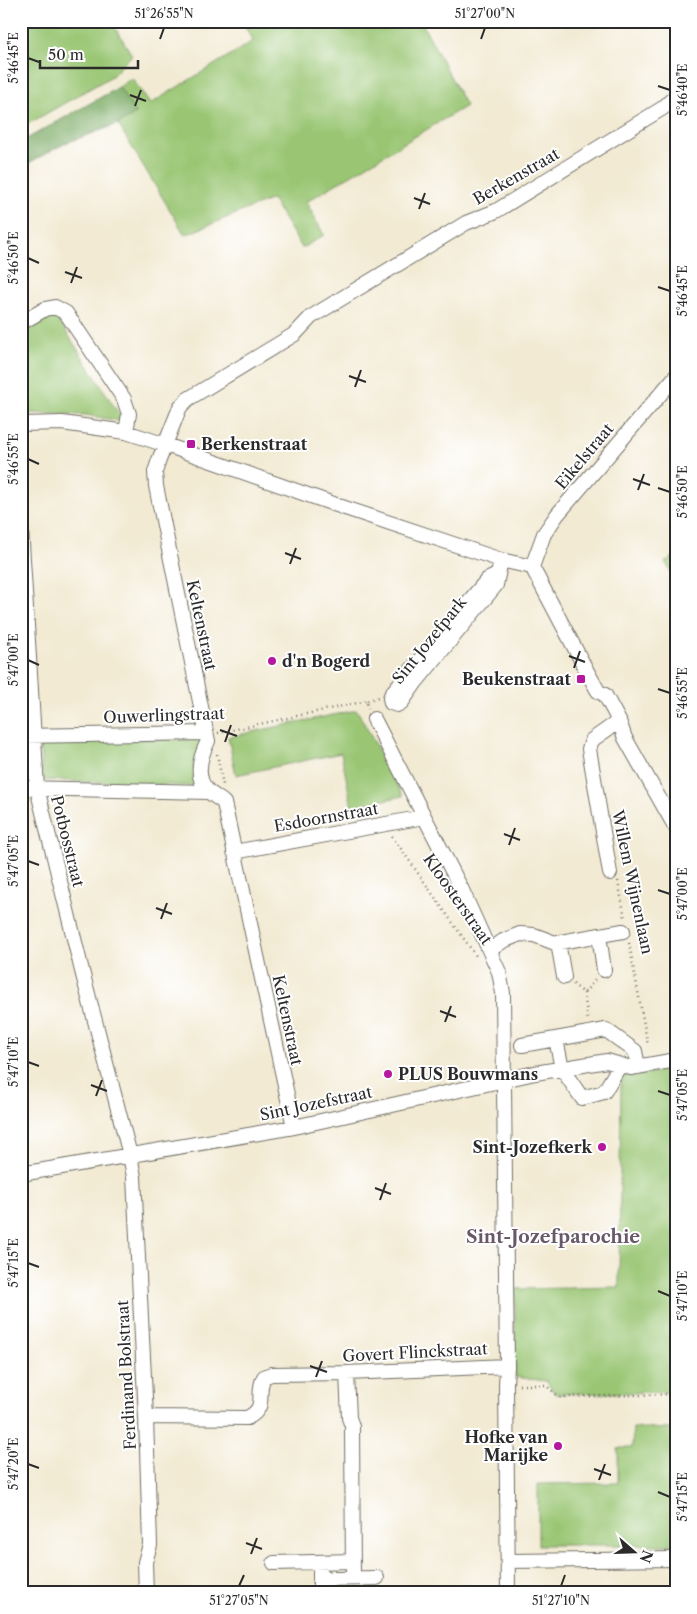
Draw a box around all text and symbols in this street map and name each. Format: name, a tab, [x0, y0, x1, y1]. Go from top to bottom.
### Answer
text: 51°26'55"N	[134, 6, 194, 21]
text: 51°27'00"N	[455, 6, 515, 21]
text: 5°46'45"E	[6, 32, 21, 84]
scale bar	[40, 38, 138, 70]
text: 50 m	[48, 45, 84, 64]
text: 5°46'40"E	[675, 64, 690, 116]
street label: Berkenstraat	[469, 143, 563, 209]
text: 5°46'50"E	[6, 232, 21, 284]
text: 5°46'45"E	[675, 265, 690, 317]
street label: Eikelstraat	[551, 419, 618, 493]
text: 5°46'55"E	[6, 433, 21, 485]
place label: Berkenstraat	[201, 434, 308, 454]
marker: Berkenstraat	[185, 438, 197, 450]
text: 5°46'50"E	[675, 466, 690, 518]
street label: Keltenstraat	[183, 578, 221, 672]
street label: Sint Jozefpark	[388, 592, 471, 688]
text: 5°47'00"E	[6, 633, 21, 687]
place label: d'n Bogerd	[282, 651, 371, 671]
marker: d'n Bogerd	[266, 655, 278, 667]
text: 5°46'55"E	[675, 667, 690, 719]
place label: Beukenstraat	[462, 669, 572, 689]
marker: Beukenstraat	[575, 673, 587, 685]
street label: Ouwerlingstraat	[103, 703, 225, 727]
street label: Potbosstraat	[47, 793, 89, 889]
street label: Esdoornstraat	[272, 798, 380, 836]
street label: Willem Wijnenlaan	[608, 807, 658, 956]
text: 5°47'05"E	[6, 835, 21, 887]
street label: Kloosterstraat	[419, 850, 497, 949]
text: 5°47'00"E	[675, 867, 690, 921]
street label: Keltenstraat	[269, 973, 307, 1067]
text: 5°47'10"E	[6, 1037, 21, 1087]
place label: PLUS Bouwmans	[398, 1064, 538, 1084]
marker: PLUS Bouwmans	[382, 1068, 394, 1080]
text: 5°47'05"E	[675, 1069, 690, 1121]
street label: Sint Jozefstraat	[258, 1081, 374, 1125]
place label: Sint-Jozefkerk	[472, 1137, 592, 1157]
marker: Sint-Jozefkerk	[596, 1141, 608, 1153]
district label: Sint-Jozefparochie	[466, 1226, 640, 1248]
text: 5°47'15"E	[6, 1238, 21, 1288]
text: 5°47'10"E	[675, 1271, 690, 1321]
street label: Ferdinand Bolstraat	[112, 1299, 140, 1450]
street label: Govert Flinckstraat	[342, 1338, 488, 1366]
place label: Hofke van Marijke	[464, 1427, 548, 1465]
text: 5°47'20"E	[6, 1438, 21, 1490]
marker: Hofke van Marijke	[552, 1440, 564, 1452]
text: 5°47'15"E	[675, 1472, 690, 1522]
north arrow	[610, 1526, 660, 1576]
text: N	[636, 1548, 657, 1565]
text: 51°27'05"N	[209, 1593, 269, 1608]
text: 51°27'10"N	[532, 1593, 590, 1608]

